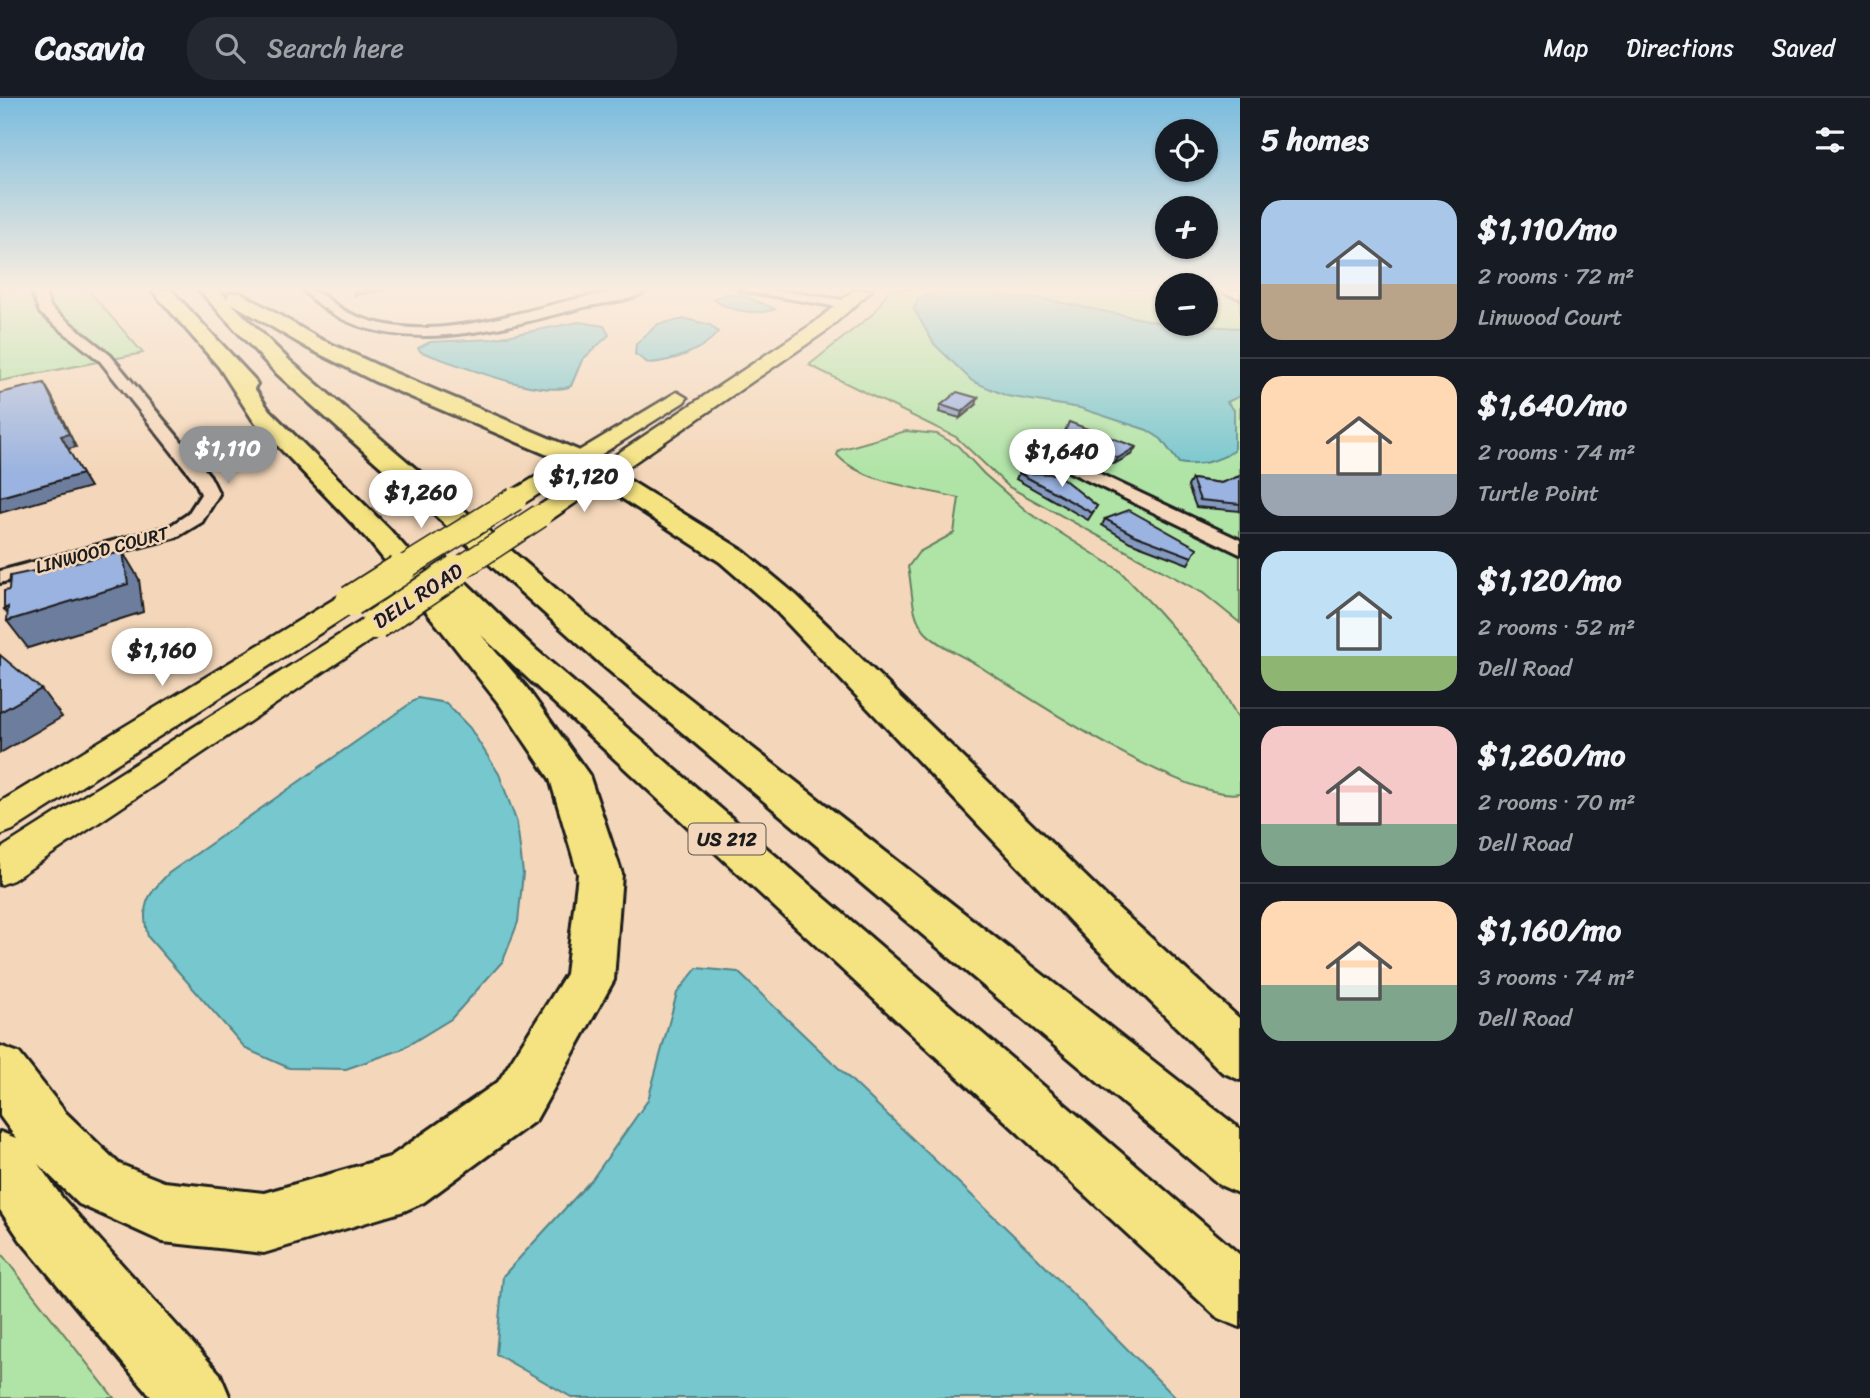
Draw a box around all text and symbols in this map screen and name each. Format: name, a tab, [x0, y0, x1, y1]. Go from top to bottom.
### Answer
search box	[187, 17, 677, 80]
text: Casavia	[35, 19, 145, 77]
text: Search here	[267, 25, 404, 71]
text: Map	[1544, 27, 1588, 69]
text: Directions	[1626, 27, 1734, 69]
text: Saved	[1772, 27, 1835, 69]
icon: search	[211, 29, 249, 67]
text: 5 homes	[1261, 113, 1369, 167]
map controls	[1155, 119, 1218, 336]
button: locate	[1155, 119, 1218, 182]
icon: filters	[1811, 121, 1849, 159]
button: +	[1155, 196, 1218, 259]
text: $1,110/mo	[1478, 202, 1617, 256]
icon: home	[1317, 228, 1401, 312]
text: 2 rooms · 72 m²	[1478, 256, 1634, 297]
button: −	[1155, 273, 1218, 336]
text: Linwood Court	[1478, 297, 1622, 338]
text: $1,640/mo	[1478, 378, 1627, 432]
icon: home	[1317, 404, 1401, 488]
pin: $1,110	[171, 426, 285, 486]
text: $1,110	[195, 428, 261, 469]
pin: $1,640	[1005, 430, 1119, 489]
text: $1,640	[1025, 431, 1099, 472]
text: 2 rooms · 74 m²	[1478, 432, 1635, 473]
pin: $1,120	[527, 454, 641, 514]
text: $1,120	[549, 456, 619, 497]
pin: $1,260	[364, 470, 478, 530]
text: $1,260	[385, 472, 457, 513]
text: Turtle Point	[1478, 473, 1599, 514]
street label: LINWOOD COURT	[32, 517, 173, 583]
street label: DELL ROAD	[365, 552, 471, 640]
text: $1,120/mo	[1478, 553, 1621, 607]
icon: home	[1317, 579, 1401, 663]
text: 2 rooms · 52 m²	[1478, 607, 1635, 648]
pin: $1,160	[105, 628, 219, 688]
text: $1,160	[128, 630, 197, 671]
text: Dell Road	[1478, 648, 1572, 689]
text: $1,260/mo	[1478, 728, 1626, 782]
icon: home	[1317, 754, 1401, 838]
text: 2 rooms · 70 m²	[1478, 782, 1636, 823]
text: Dell Road	[1478, 823, 1572, 864]
road number: US 212	[688, 824, 766, 854]
text: $1,160/mo	[1478, 903, 1621, 957]
icon: home	[1317, 929, 1401, 1013]
text: 3 rooms · 74 m²	[1478, 957, 1635, 998]
text: Dell Road	[1478, 998, 1572, 1039]

